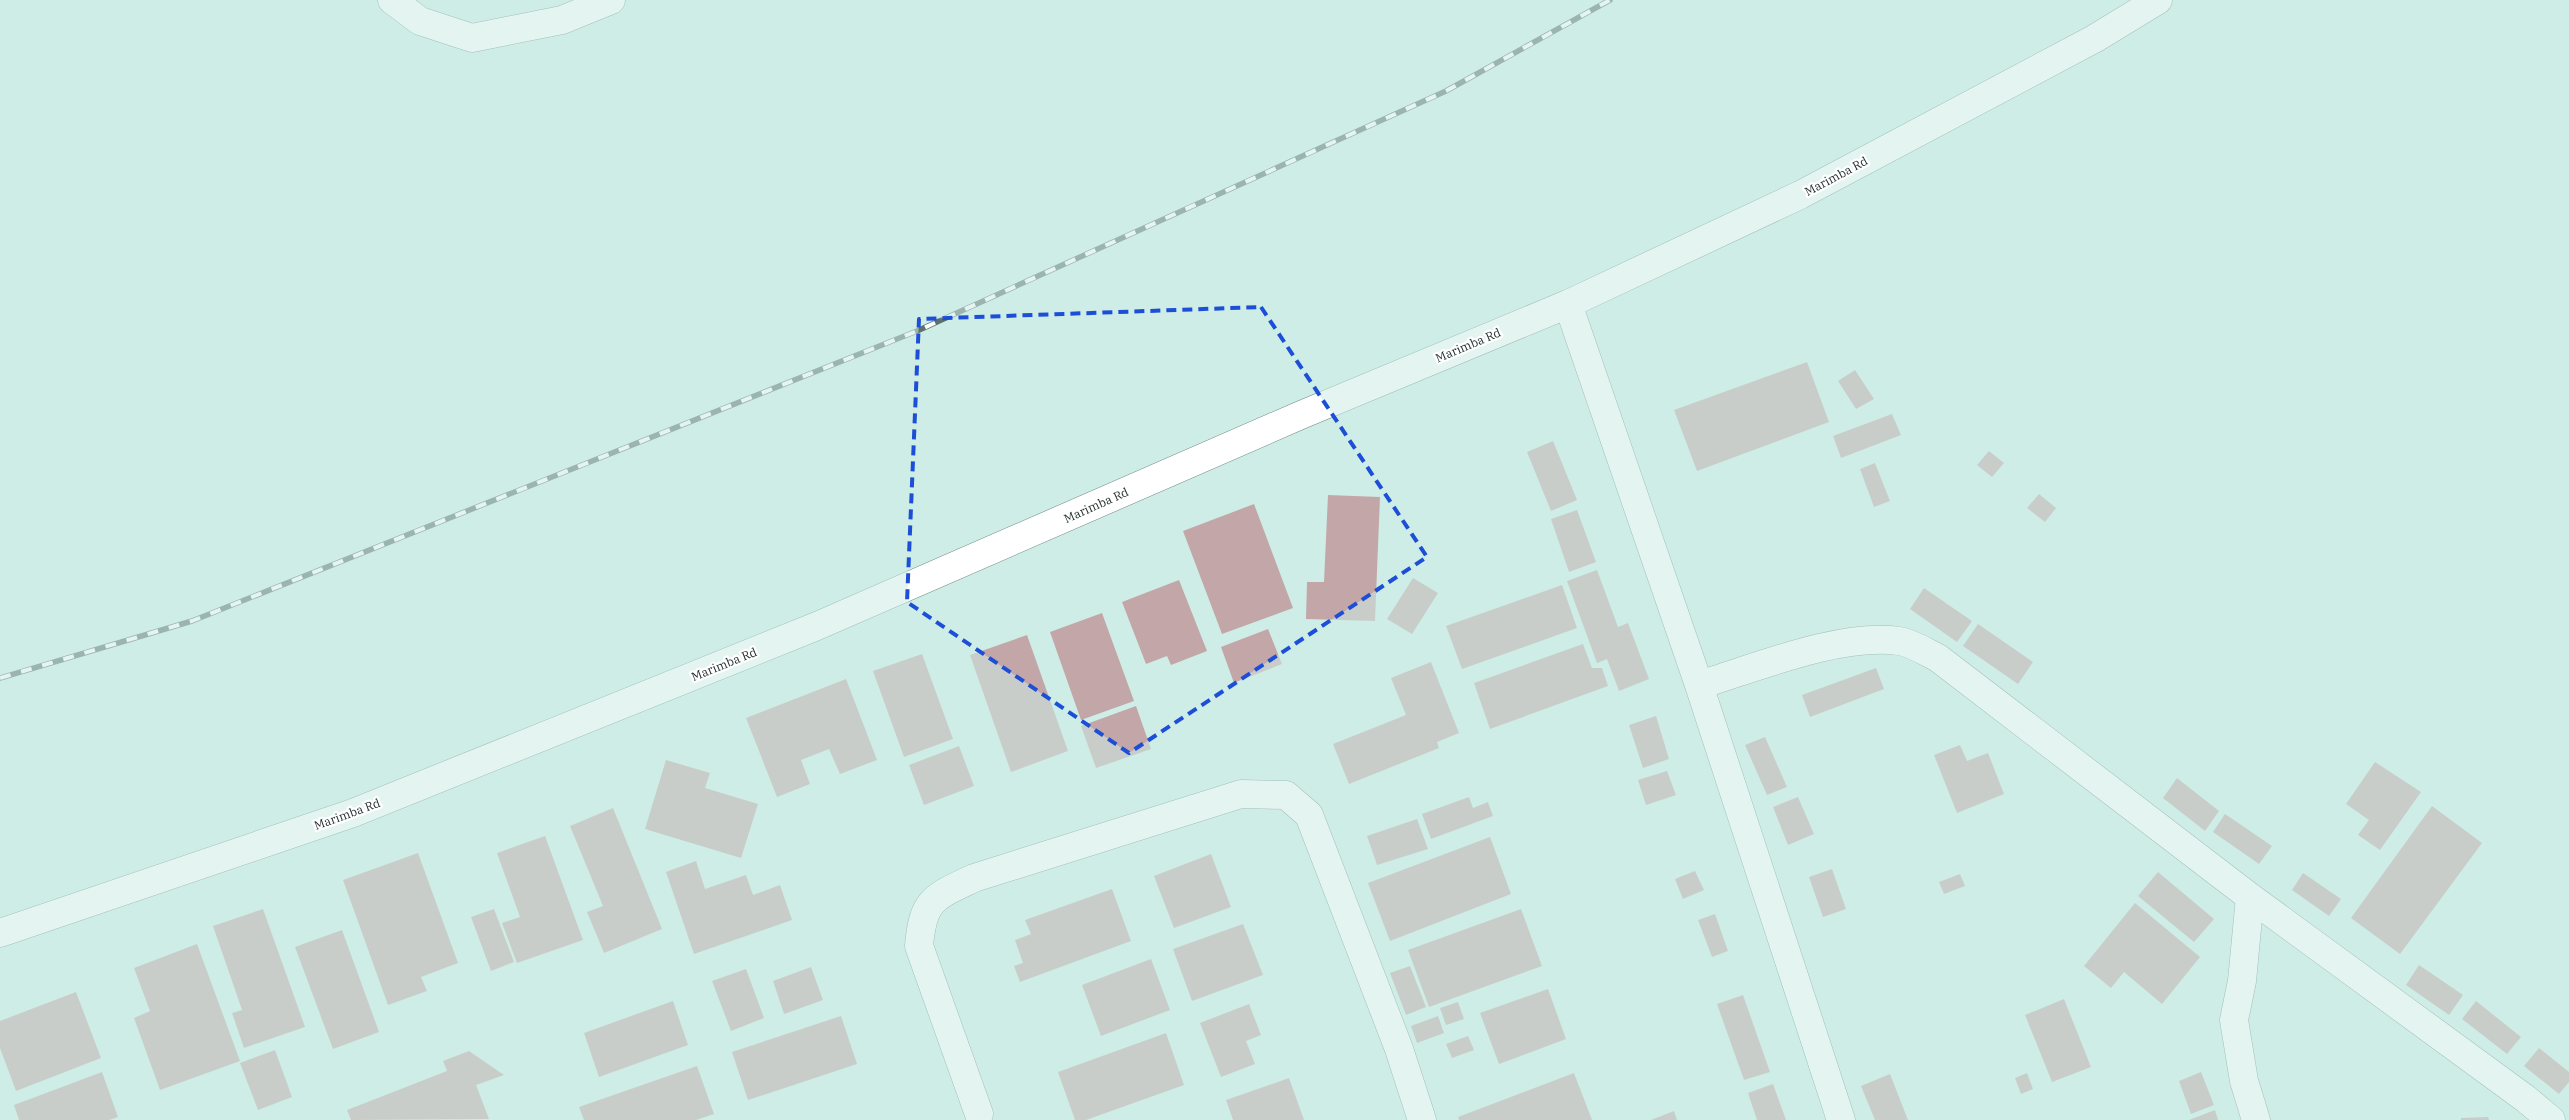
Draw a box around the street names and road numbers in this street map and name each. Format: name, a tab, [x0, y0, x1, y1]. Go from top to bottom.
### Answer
street label: Marimba Rd	[1802, 153, 1870, 199]
street label: Marimba Rd	[1433, 325, 1503, 365]
street label: Marimba Rd	[1061, 484, 1131, 526]
street label: Marimba Rd	[689, 644, 759, 684]
street label: Marimba Rd	[312, 795, 382, 833]

